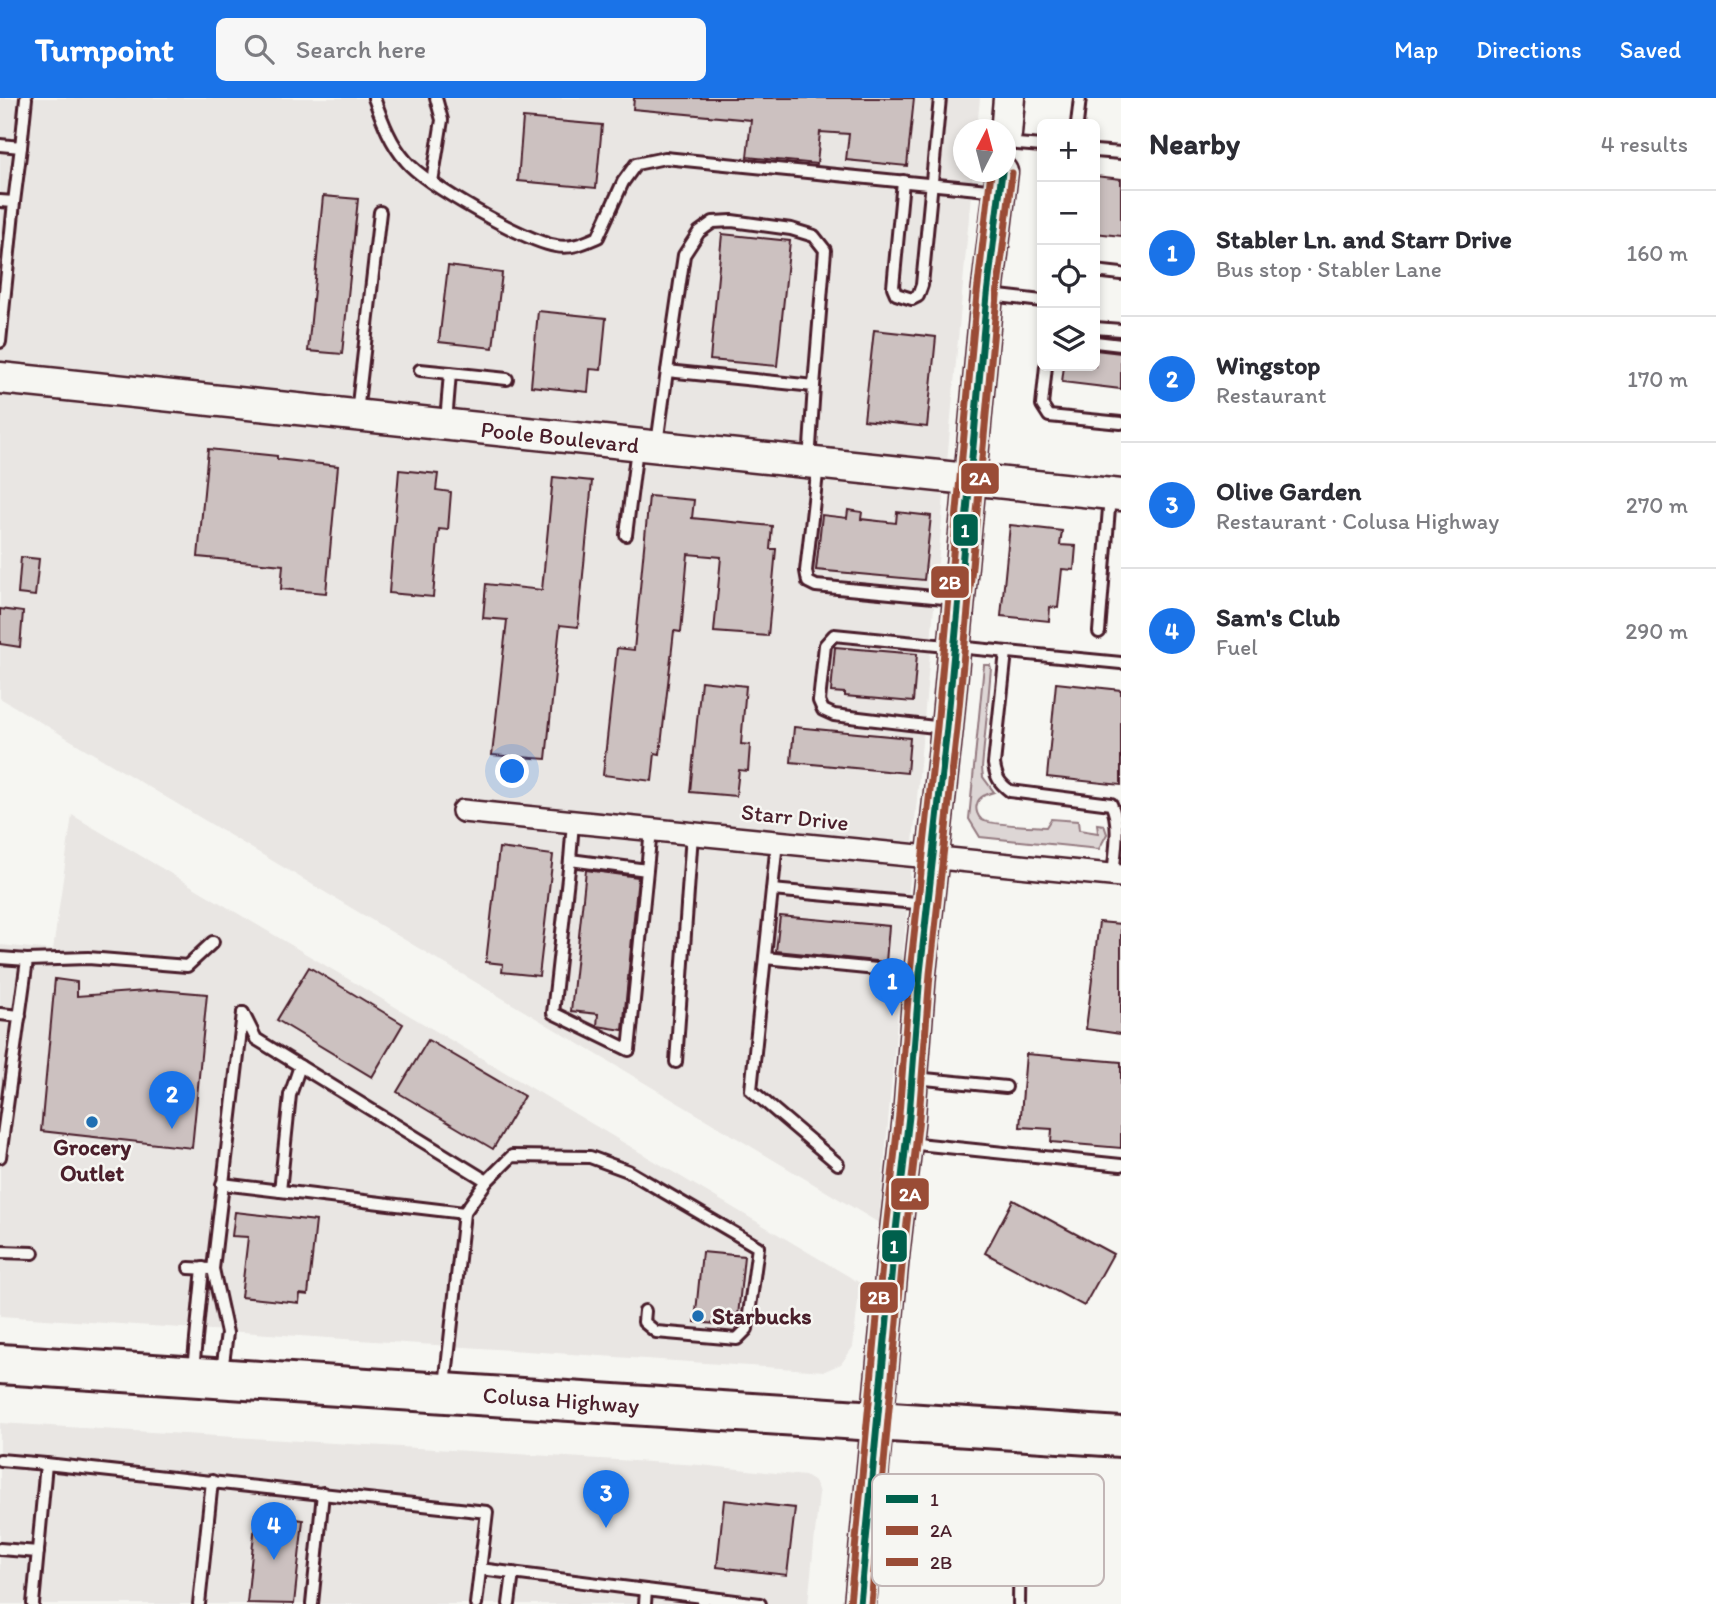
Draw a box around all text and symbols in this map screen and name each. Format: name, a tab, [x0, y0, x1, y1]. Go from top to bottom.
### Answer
search box	[216, 18, 706, 81]
text: Turnpoint	[35, 30, 174, 69]
icon: search	[240, 30, 278, 68]
text: Search here	[296, 33, 426, 65]
text: Map	[1394, 35, 1438, 64]
text: Directions	[1476, 35, 1582, 64]
text: Saved	[1620, 35, 1681, 64]
north arrow	[953, 119, 1016, 182]
map controls	[1037, 119, 1100, 371]
button: +	[1037, 119, 1100, 182]
text: Nearby	[1149, 125, 1240, 162]
text: 4 results	[1601, 130, 1688, 158]
button: −	[1037, 182, 1100, 245]
text: Stabler Ln. and Starr Drive	[1216, 223, 1512, 255]
text: 1	[1167, 239, 1177, 267]
text: 160 m	[1626, 239, 1688, 267]
button: locate	[1037, 245, 1100, 308]
text: Bus stop · Stabler Lane	[1216, 255, 1442, 283]
button: layers	[1037, 308, 1100, 371]
text: Wingstop	[1216, 349, 1320, 381]
text: 2	[1166, 365, 1178, 393]
text: 170 m	[1627, 365, 1688, 393]
text: Restaurant	[1216, 381, 1326, 409]
street label: Poole Boulevard	[479, 415, 641, 459]
line badge: 2A	[960, 462, 1000, 495]
text: 2A	[969, 467, 992, 490]
text: Olive Garden	[1216, 475, 1361, 507]
text: 3	[1166, 491, 1178, 519]
text: 270 m	[1626, 491, 1688, 519]
text: Restaurant · Colusa Highway	[1216, 507, 1499, 535]
line badge: 1	[952, 513, 979, 547]
text: 1	[961, 519, 970, 542]
line badge: 2B	[930, 565, 970, 599]
text: 2B	[939, 571, 961, 594]
text: Sam's Club	[1216, 601, 1340, 633]
text: 4	[1165, 617, 1179, 645]
text: 290 m	[1625, 617, 1688, 645]
text: Fuel	[1216, 633, 1258, 661]
your location	[495, 754, 529, 788]
street label: Starr Drive	[740, 797, 850, 837]
pin: 1	[869, 958, 915, 1016]
pin: 2	[149, 1071, 195, 1129]
marker: Grocery Outlet	[84, 1114, 100, 1130]
place label: Grocery Outlet	[53, 1133, 131, 1187]
line badge: 2A	[890, 1177, 930, 1211]
text: 2A	[899, 1183, 922, 1206]
line badge: 1	[881, 1229, 908, 1263]
text: 1	[890, 1235, 899, 1258]
line badge: 2B	[859, 1281, 899, 1314]
text: 2B	[868, 1286, 890, 1309]
place label: Starbucks	[712, 1302, 812, 1330]
marker: Starbucks	[690, 1308, 706, 1324]
street label: Colusa Highway	[482, 1381, 640, 1419]
pin: 3	[583, 1470, 629, 1528]
legend	[872, 1474, 1104, 1586]
text: 1	[930, 1488, 939, 1511]
pin: 4	[251, 1502, 297, 1560]
text: 2A	[930, 1519, 952, 1542]
text: 2B	[930, 1551, 952, 1574]

